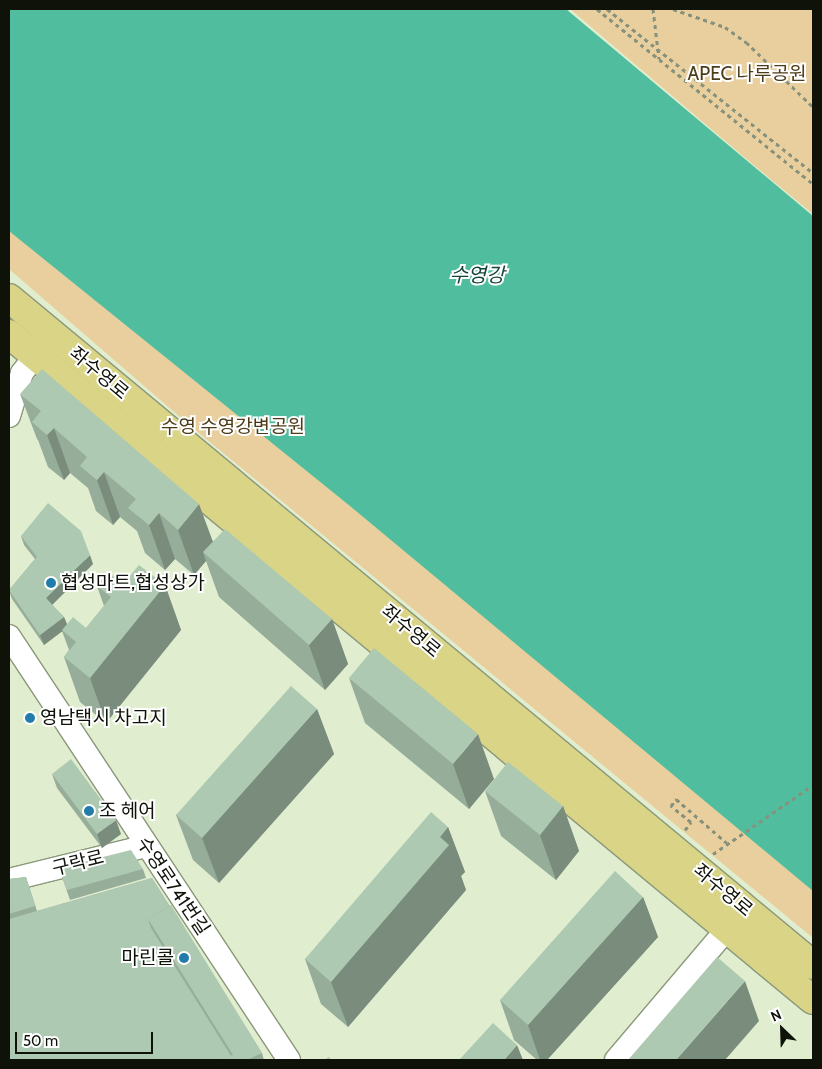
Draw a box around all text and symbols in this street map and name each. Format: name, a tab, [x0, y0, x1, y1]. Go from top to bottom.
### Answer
park label: APEC 나루공원	[688, 63, 806, 85]
water label: 수영강	[449, 263, 505, 287]
street label: 좌수영로	[65, 342, 133, 404]
park label: 수영 수영강변공원	[161, 416, 305, 438]
place label: 협성마트,협성상가	[61, 572, 205, 594]
marker: 협성마트,협성상가	[45, 577, 57, 589]
street label: 좌수영로	[377, 600, 445, 662]
place label: 영남택시 차고지	[40, 707, 167, 729]
marker: 영남택시 차고지	[24, 712, 36, 724]
place label: 조 헤어	[99, 800, 156, 822]
marker: 조 헤어	[83, 805, 95, 817]
street label: 수영로741번길	[132, 833, 214, 939]
street label: 구락로	[50, 846, 106, 880]
street label: 좌수영로	[689, 859, 757, 921]
place label: 마린콜	[122, 947, 174, 969]
marker: 마린콜	[178, 952, 190, 964]
north arrow	[757, 1004, 807, 1054]
text: N	[768, 1005, 784, 1026]
scale bar	[18, 1022, 155, 1054]
text: 50 m	[23, 1032, 58, 1050]

